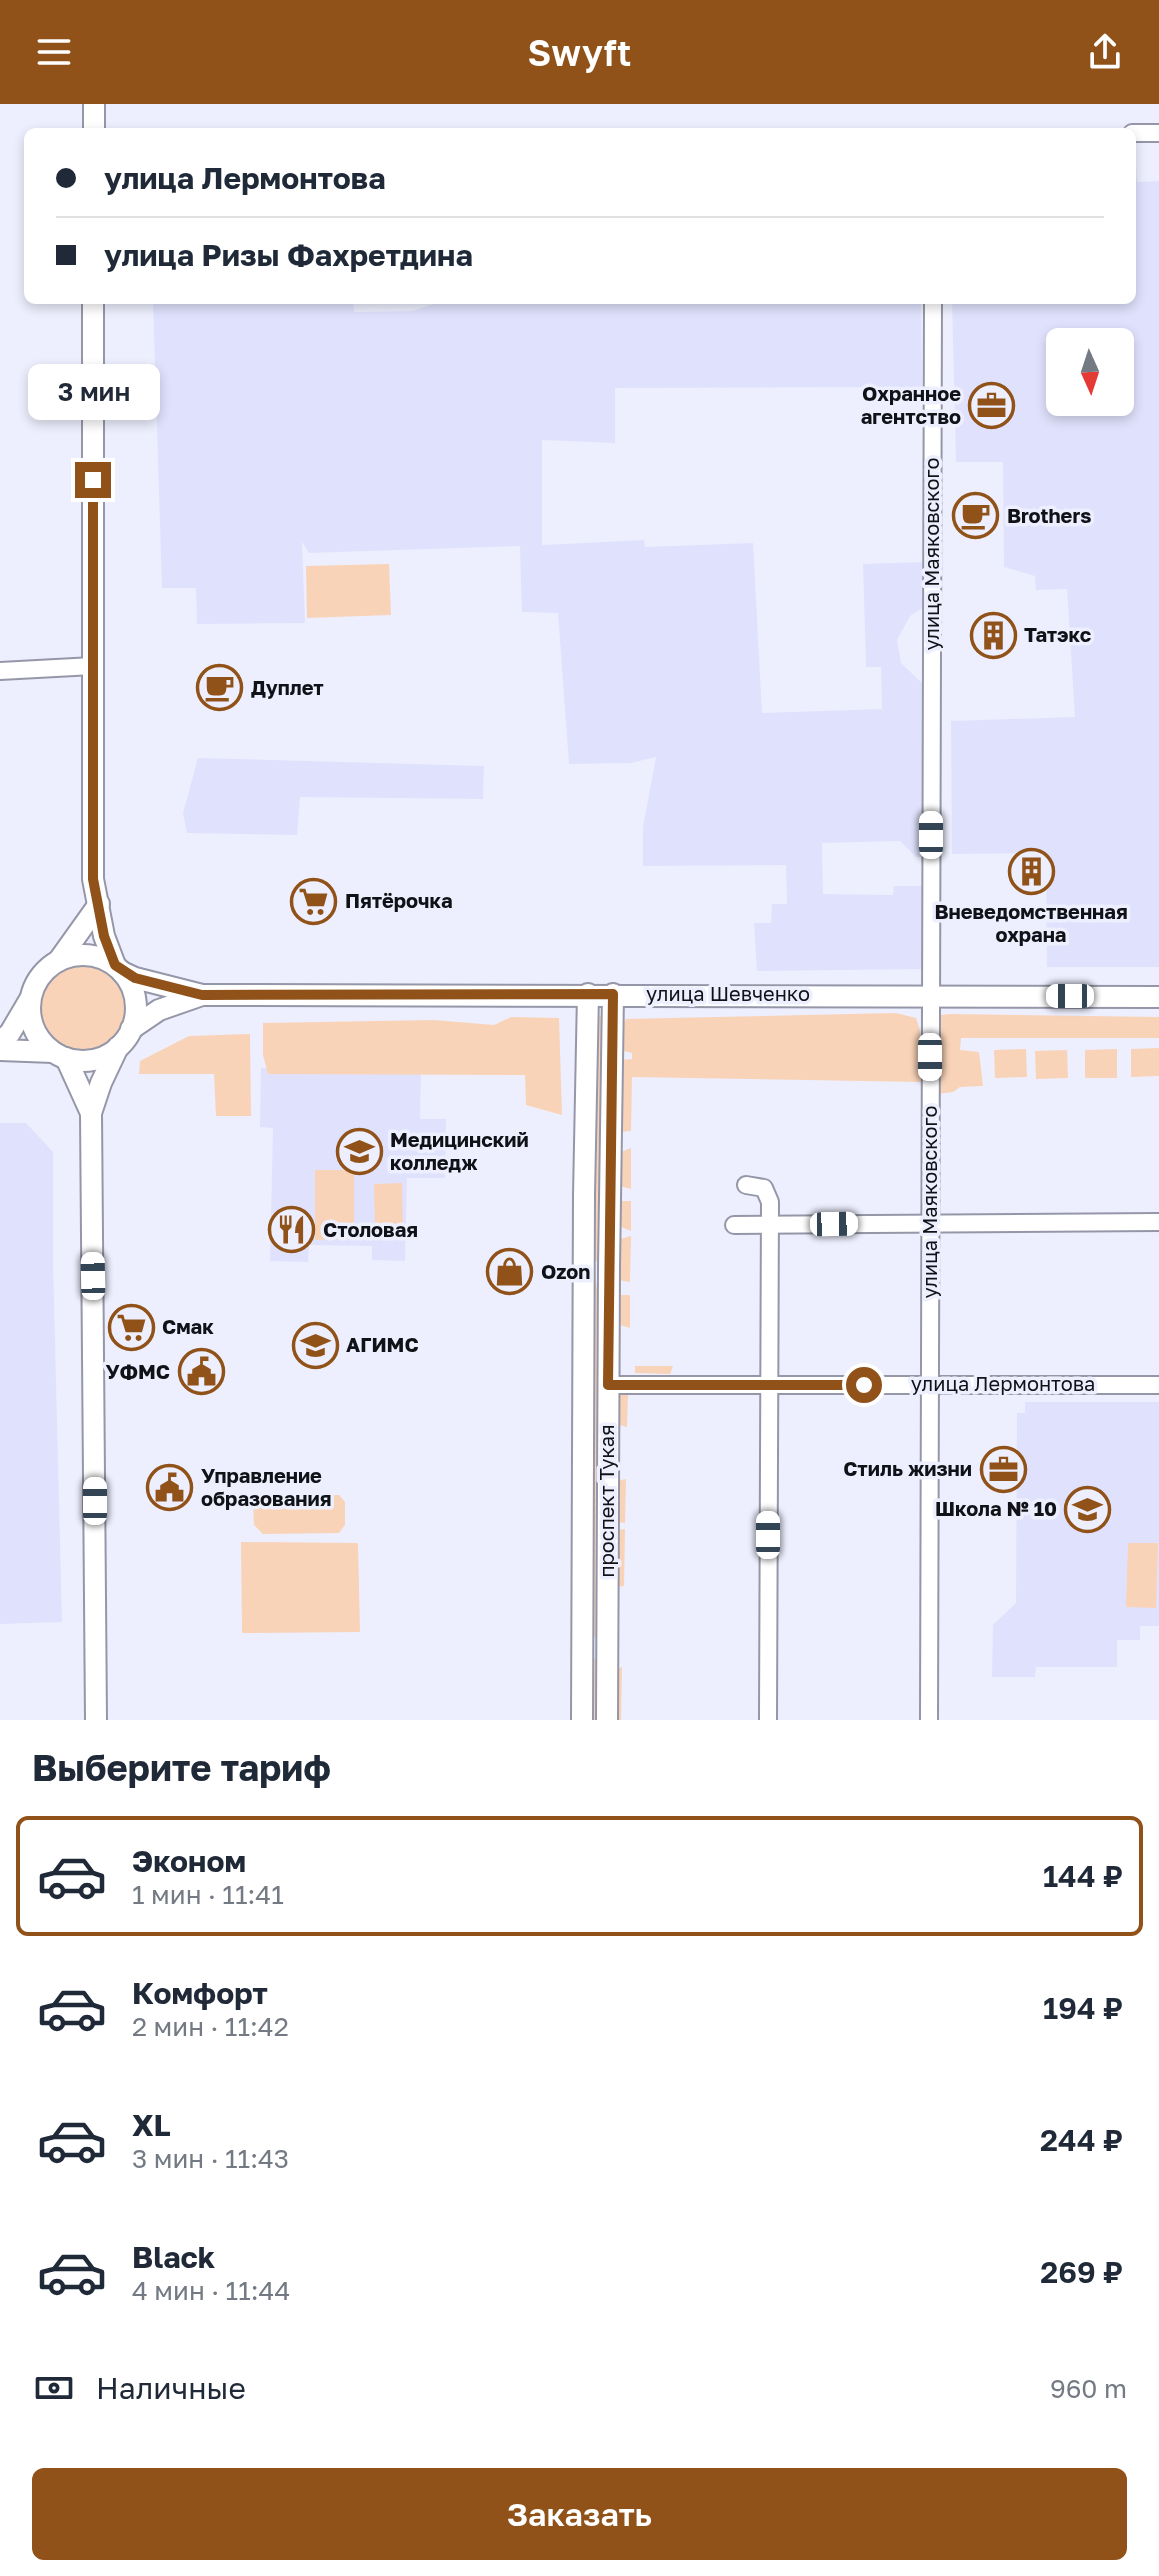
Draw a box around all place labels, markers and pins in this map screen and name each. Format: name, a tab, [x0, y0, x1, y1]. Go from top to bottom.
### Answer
place label: Охранное агентство	[861, 381, 961, 428]
office icon: Охранное агентство	[968, 382, 1016, 430]
cafe icon: Brothers	[952, 492, 1000, 540]
place label: Brothers	[1007, 503, 1091, 527]
building icon: Татэкс	[969, 611, 1017, 659]
place label: Татэкс	[1024, 622, 1091, 646]
cafe icon: Дуплет	[196, 664, 244, 712]
place label: Дуплет	[251, 675, 324, 699]
building icon: Вневедомственная охрана	[1007, 848, 1055, 896]
supermarket icon: Пятёрочка	[290, 877, 338, 925]
place label: Пятёрочка	[345, 888, 453, 912]
place label: Вневедомственная охрана	[934, 899, 1128, 946]
place label: Медицинский колледж	[390, 1127, 529, 1174]
school or university icon: Медицинский колледж	[335, 1128, 383, 1176]
restaurant icon: Столовая	[268, 1206, 316, 1254]
place label: Столовая	[323, 1217, 418, 1241]
shop icon: Ozon	[486, 1248, 534, 1296]
place label: Ozon	[541, 1259, 590, 1283]
supermarket icon: Смак	[107, 1303, 155, 1351]
place label: Смак	[162, 1314, 214, 1338]
school or university icon: АГИМС	[291, 1321, 339, 1369]
place label: АГИМС	[346, 1332, 419, 1356]
public building icon: УФМС	[177, 1348, 225, 1396]
place label: УФМС	[106, 1359, 170, 1383]
office icon: Стиль жизни	[979, 1445, 1027, 1493]
place label: Стиль жизни	[843, 1456, 972, 1480]
public building icon: Управление образования	[146, 1463, 194, 1511]
place label: Управление образования	[201, 1463, 331, 1510]
school or university icon: Школа № 10	[1064, 1485, 1112, 1533]
place label: Школа № 10	[935, 1496, 1057, 1520]

